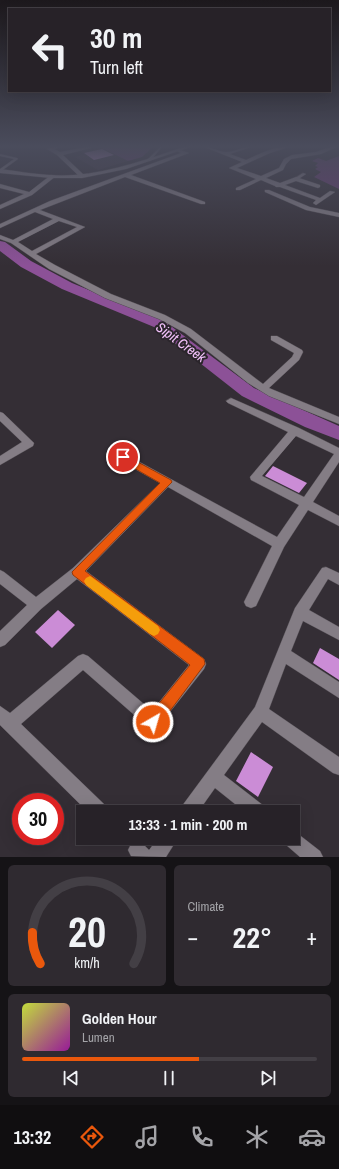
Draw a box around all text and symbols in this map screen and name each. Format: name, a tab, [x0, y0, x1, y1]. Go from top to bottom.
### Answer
text: 30 m	[90, 19, 142, 57]
icon: left	[24, 24, 76, 76]
text: Turn left	[90, 55, 143, 80]
water label: Sipit Creek	[152, 318, 211, 367]
pin	[106, 440, 140, 474]
icon: arrive	[112, 446, 134, 468]
position arrow	[132, 701, 174, 743]
speed limit sign: 30	[12, 793, 64, 845]
text: 13:33 · 1 min · 200 m	[129, 814, 247, 835]
text: Climate	[188, 898, 224, 915]
text: 20	[68, 903, 106, 959]
text: 22°	[233, 917, 272, 957]
text: −	[188, 922, 198, 952]
text: +	[306, 922, 317, 952]
text: km/h	[74, 952, 99, 971]
text: Golden Hour	[82, 1008, 157, 1029]
text: Lumen	[82, 1029, 115, 1046]
icon: previous	[60, 1067, 82, 1089]
icon: pause	[158, 1067, 180, 1089]
icon: next	[257, 1067, 279, 1089]
icon: directions	[78, 1123, 106, 1151]
icon: music	[133, 1123, 161, 1151]
icon: phone	[188, 1123, 216, 1151]
icon: climate	[243, 1123, 271, 1151]
icon: car	[298, 1123, 326, 1151]
text: 13:32	[13, 1125, 51, 1150]

